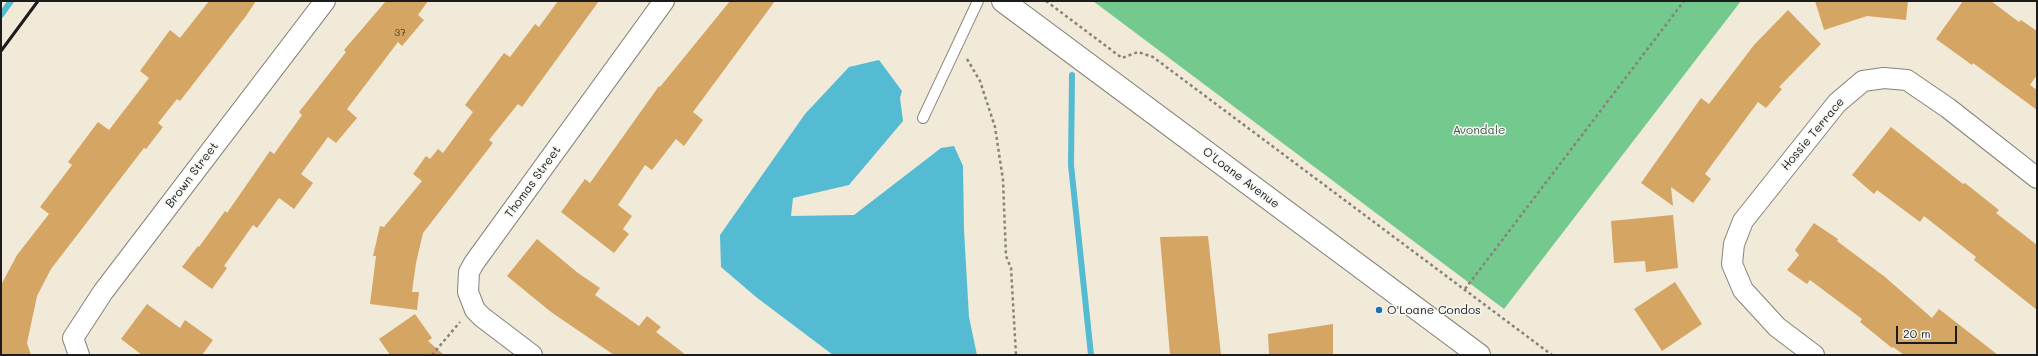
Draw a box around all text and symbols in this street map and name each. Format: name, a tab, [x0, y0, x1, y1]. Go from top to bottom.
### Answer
house number: 37	[394, 27, 406, 39]
street label: Hossie Terrace	[1778, 95, 1848, 173]
park label: Avondale	[1453, 123, 1505, 137]
street label: Brown Street	[163, 139, 221, 211]
street label: Thomas Street	[502, 143, 564, 221]
street label: O'Loane Avenue	[1200, 144, 1282, 212]
place label: O'Loane Condos	[1387, 303, 1481, 317]
marker: O'Loane Condos	[1374, 305, 1384, 315]
scale bar	[1898, 318, 1959, 344]
text: 20 m	[1903, 325, 1931, 341]

